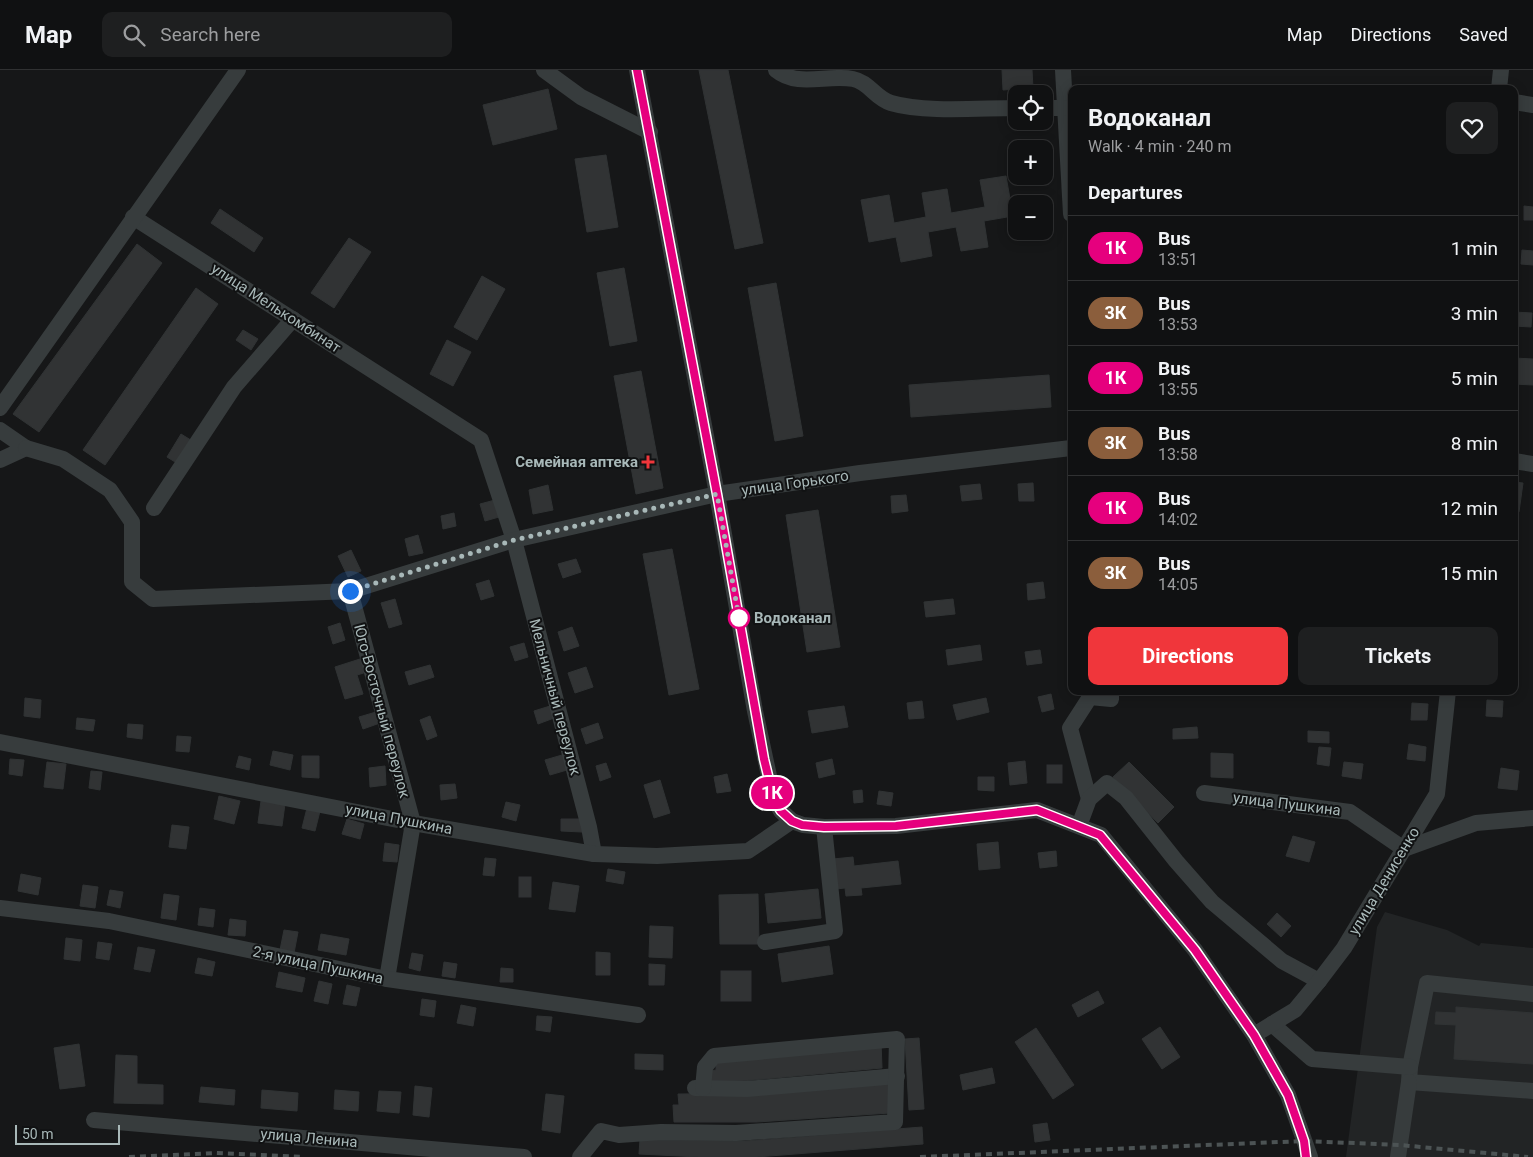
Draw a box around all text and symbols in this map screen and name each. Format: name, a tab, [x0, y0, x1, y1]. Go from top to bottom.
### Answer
search box	[102, 12, 452, 57]
text: Map	[25, 21, 72, 49]
icon: search	[120, 21, 148, 49]
text: Search here	[160, 23, 260, 46]
text: Map	[1287, 24, 1322, 45]
text: Directions	[1350, 24, 1431, 45]
text: Saved	[1459, 24, 1508, 45]
map controls	[1008, 85, 1053, 240]
button: locate	[1008, 85, 1053, 130]
button: heart	[1446, 102, 1498, 154]
text: Водоканал	[1088, 104, 1211, 132]
text: Walk · 4 min · 240 m	[1088, 137, 1232, 156]
button: +	[1008, 140, 1053, 185]
text: Departures	[1088, 181, 1183, 204]
button: −	[1008, 195, 1053, 240]
text: Bus	[1158, 227, 1191, 250]
text: 1К	[1105, 237, 1126, 258]
text: 1 min	[1451, 237, 1498, 260]
text: 13:51	[1158, 250, 1198, 269]
street label: улица Мелькомбинат	[208, 259, 344, 357]
text: Bus	[1158, 292, 1191, 315]
text: 3К	[1105, 302, 1126, 323]
text: 3 min	[1451, 302, 1498, 325]
text: 13:53	[1158, 315, 1198, 334]
text: Bus	[1158, 357, 1191, 380]
text: 1К	[1105, 367, 1126, 388]
text: 5 min	[1451, 367, 1498, 390]
text: 13:55	[1158, 380, 1198, 399]
text: Bus	[1158, 422, 1191, 445]
text: 3К	[1105, 432, 1126, 453]
text: 8 min	[1451, 432, 1498, 455]
text: 13:58	[1158, 445, 1198, 464]
place label: Семейная аптека	[515, 453, 638, 471]
marker: Семейная аптека	[642, 456, 654, 468]
street label: улица Горького	[740, 467, 850, 499]
text: Bus	[1158, 487, 1191, 510]
text: 1К	[1105, 497, 1126, 518]
text: 12 min	[1440, 497, 1498, 520]
text: 14:02	[1158, 510, 1198, 529]
text: Bus	[1158, 552, 1191, 575]
text: 3К	[1105, 562, 1126, 583]
text: 15 min	[1440, 562, 1498, 585]
text: 14:05	[1158, 575, 1198, 594]
your location	[338, 579, 363, 604]
marker: Водоканал	[728, 607, 750, 629]
place label: Водоканал	[754, 609, 831, 627]
street label: Мельничный переулок	[525, 617, 585, 777]
street label: Юго-Восточный переулок	[350, 622, 414, 800]
button: Directions	[1088, 627, 1288, 685]
button: Tickets	[1298, 627, 1498, 685]
line badge: 1К	[750, 777, 794, 809]
text: 1К	[761, 782, 783, 803]
street label: улица Пушкина	[1232, 788, 1342, 820]
street label: улица Пушкина	[344, 800, 454, 838]
street label: улица Денисенко	[1345, 824, 1423, 938]
street label: 2-я улица Пушкина	[251, 942, 385, 988]
scale bar	[15, 1122, 120, 1145]
street label: улица Ленина	[260, 1125, 358, 1151]
text: 50 m	[22, 1126, 54, 1142]

